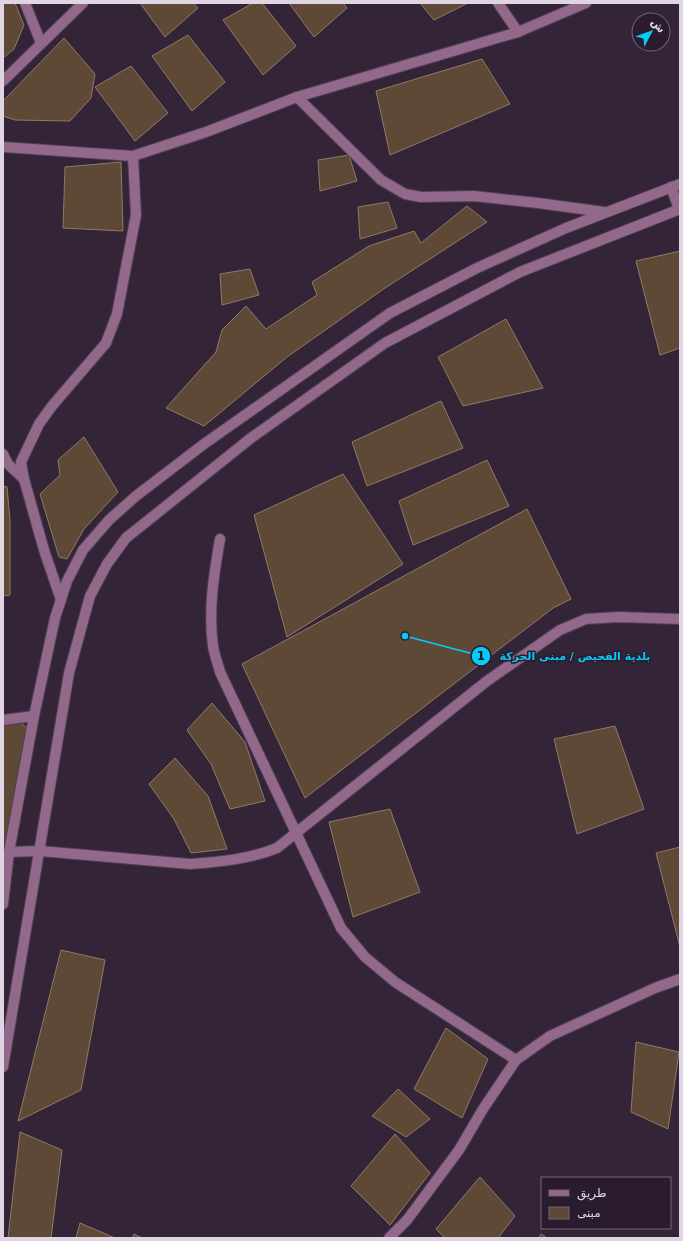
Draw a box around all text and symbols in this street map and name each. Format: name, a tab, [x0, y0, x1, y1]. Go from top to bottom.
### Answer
north arrow	[631, 12, 671, 52]
text: ش	[648, 16, 668, 36]
callout: بلدية الفحيص / مبنى الحركة	[471, 644, 658, 667]
text: 1	[477, 649, 485, 663]
text: بلدية الفحيص / مبنى الحركة	[499, 650, 651, 663]
legend	[541, 1177, 671, 1229]
text: طريق	[577, 1186, 607, 1201]
text: مبنى	[577, 1206, 601, 1220]

